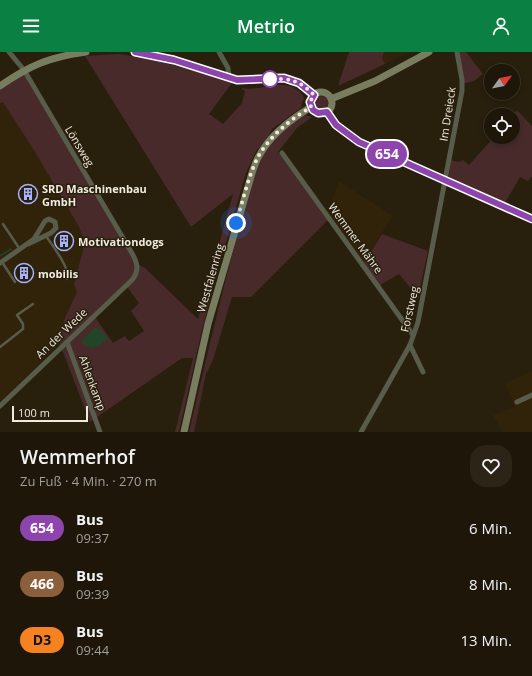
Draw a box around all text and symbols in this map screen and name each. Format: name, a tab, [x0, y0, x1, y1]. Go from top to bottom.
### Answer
text: Metrio	[237, 14, 295, 38]
icon: menu	[20, 15, 42, 37]
icon: person	[490, 15, 512, 37]
north arrow	[484, 64, 520, 100]
map controls	[484, 64, 520, 144]
unlabelled marker	[261, 70, 279, 88]
street label: Im Dreieck	[435, 86, 459, 142]
button: locate	[484, 108, 520, 144]
street label: Lönsweg	[62, 123, 98, 169]
line badge: 654	[364, 141, 410, 167]
text: 654	[375, 144, 399, 163]
place label: SRD Maschinenbau GmbH	[42, 181, 147, 209]
building icon: SRD Maschinenbau GmbH	[17, 183, 39, 205]
street label: Wemmer Mähre	[325, 200, 387, 276]
your location	[226, 213, 246, 233]
building icon: Motivationdogs	[53, 230, 75, 252]
place label: Motivationdogs	[78, 234, 164, 249]
street label: Westfalenring	[193, 242, 227, 314]
building icon: mobilis	[13, 262, 35, 284]
place label: mobilis	[38, 266, 79, 281]
street label: Forstweg	[396, 285, 422, 333]
street label: An der Wede	[32, 305, 90, 361]
street label: Ahlenkamp	[76, 353, 110, 413]
scale bar	[12, 404, 88, 423]
text: 100 m	[18, 405, 50, 420]
text: Wemmerhof	[20, 444, 135, 470]
button: heart	[470, 445, 512, 487]
text: Zu Fuß · 4 Min. · 270 m	[20, 472, 157, 490]
text: Bus	[76, 509, 103, 529]
text: 654	[30, 518, 54, 537]
text: 6 Min.	[469, 518, 512, 538]
text: 09:37	[76, 529, 109, 547]
text: Bus	[76, 565, 103, 585]
text: 466	[30, 574, 54, 593]
text: 8 Min.	[469, 574, 512, 594]
text: 09:39	[76, 585, 109, 603]
text: Bus	[76, 621, 103, 641]
text: D3	[33, 630, 51, 649]
text: 13 Min.	[461, 630, 512, 650]
text: 09:44	[76, 641, 109, 659]

